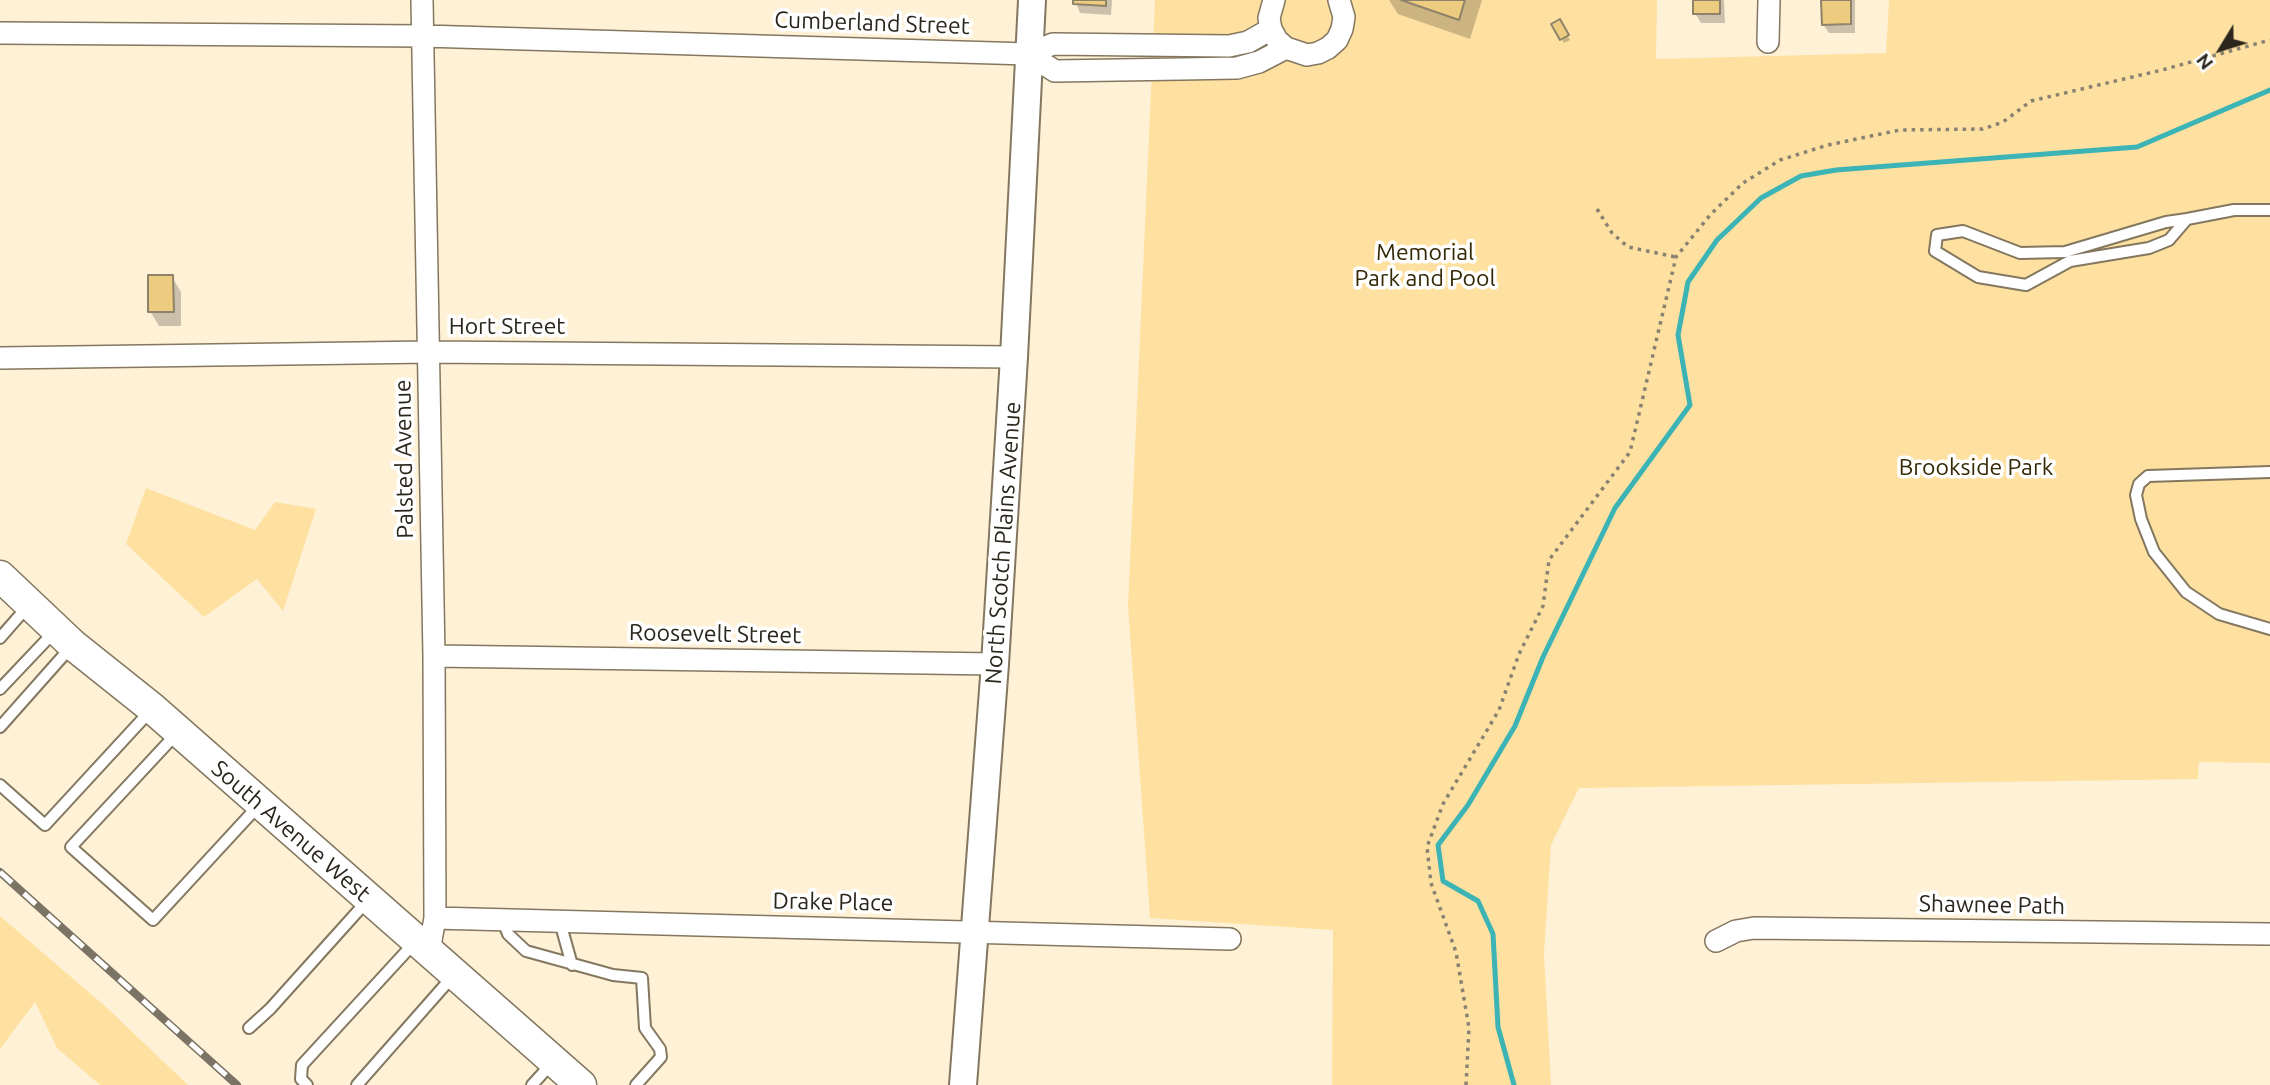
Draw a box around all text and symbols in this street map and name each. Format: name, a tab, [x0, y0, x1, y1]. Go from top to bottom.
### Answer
street label: Cumberland Street	[774, 6, 970, 40]
north arrow	[2186, 14, 2256, 84]
text: N	[2191, 50, 2217, 74]
park label: Memorial Park and Pool	[1354, 238, 1496, 292]
street label: Hort Street	[449, 312, 565, 340]
street label: Palsted Avenue	[389, 379, 419, 539]
street label: North Scotch Plains Avenue	[979, 401, 1027, 685]
park label: Brookside Park	[1899, 453, 2053, 481]
street label: Roosevelt Street	[629, 619, 801, 649]
street label: South Avenue West	[206, 754, 376, 908]
street label: Drake Place	[772, 887, 894, 917]
street label: Shawnee Path	[1919, 890, 2065, 920]

